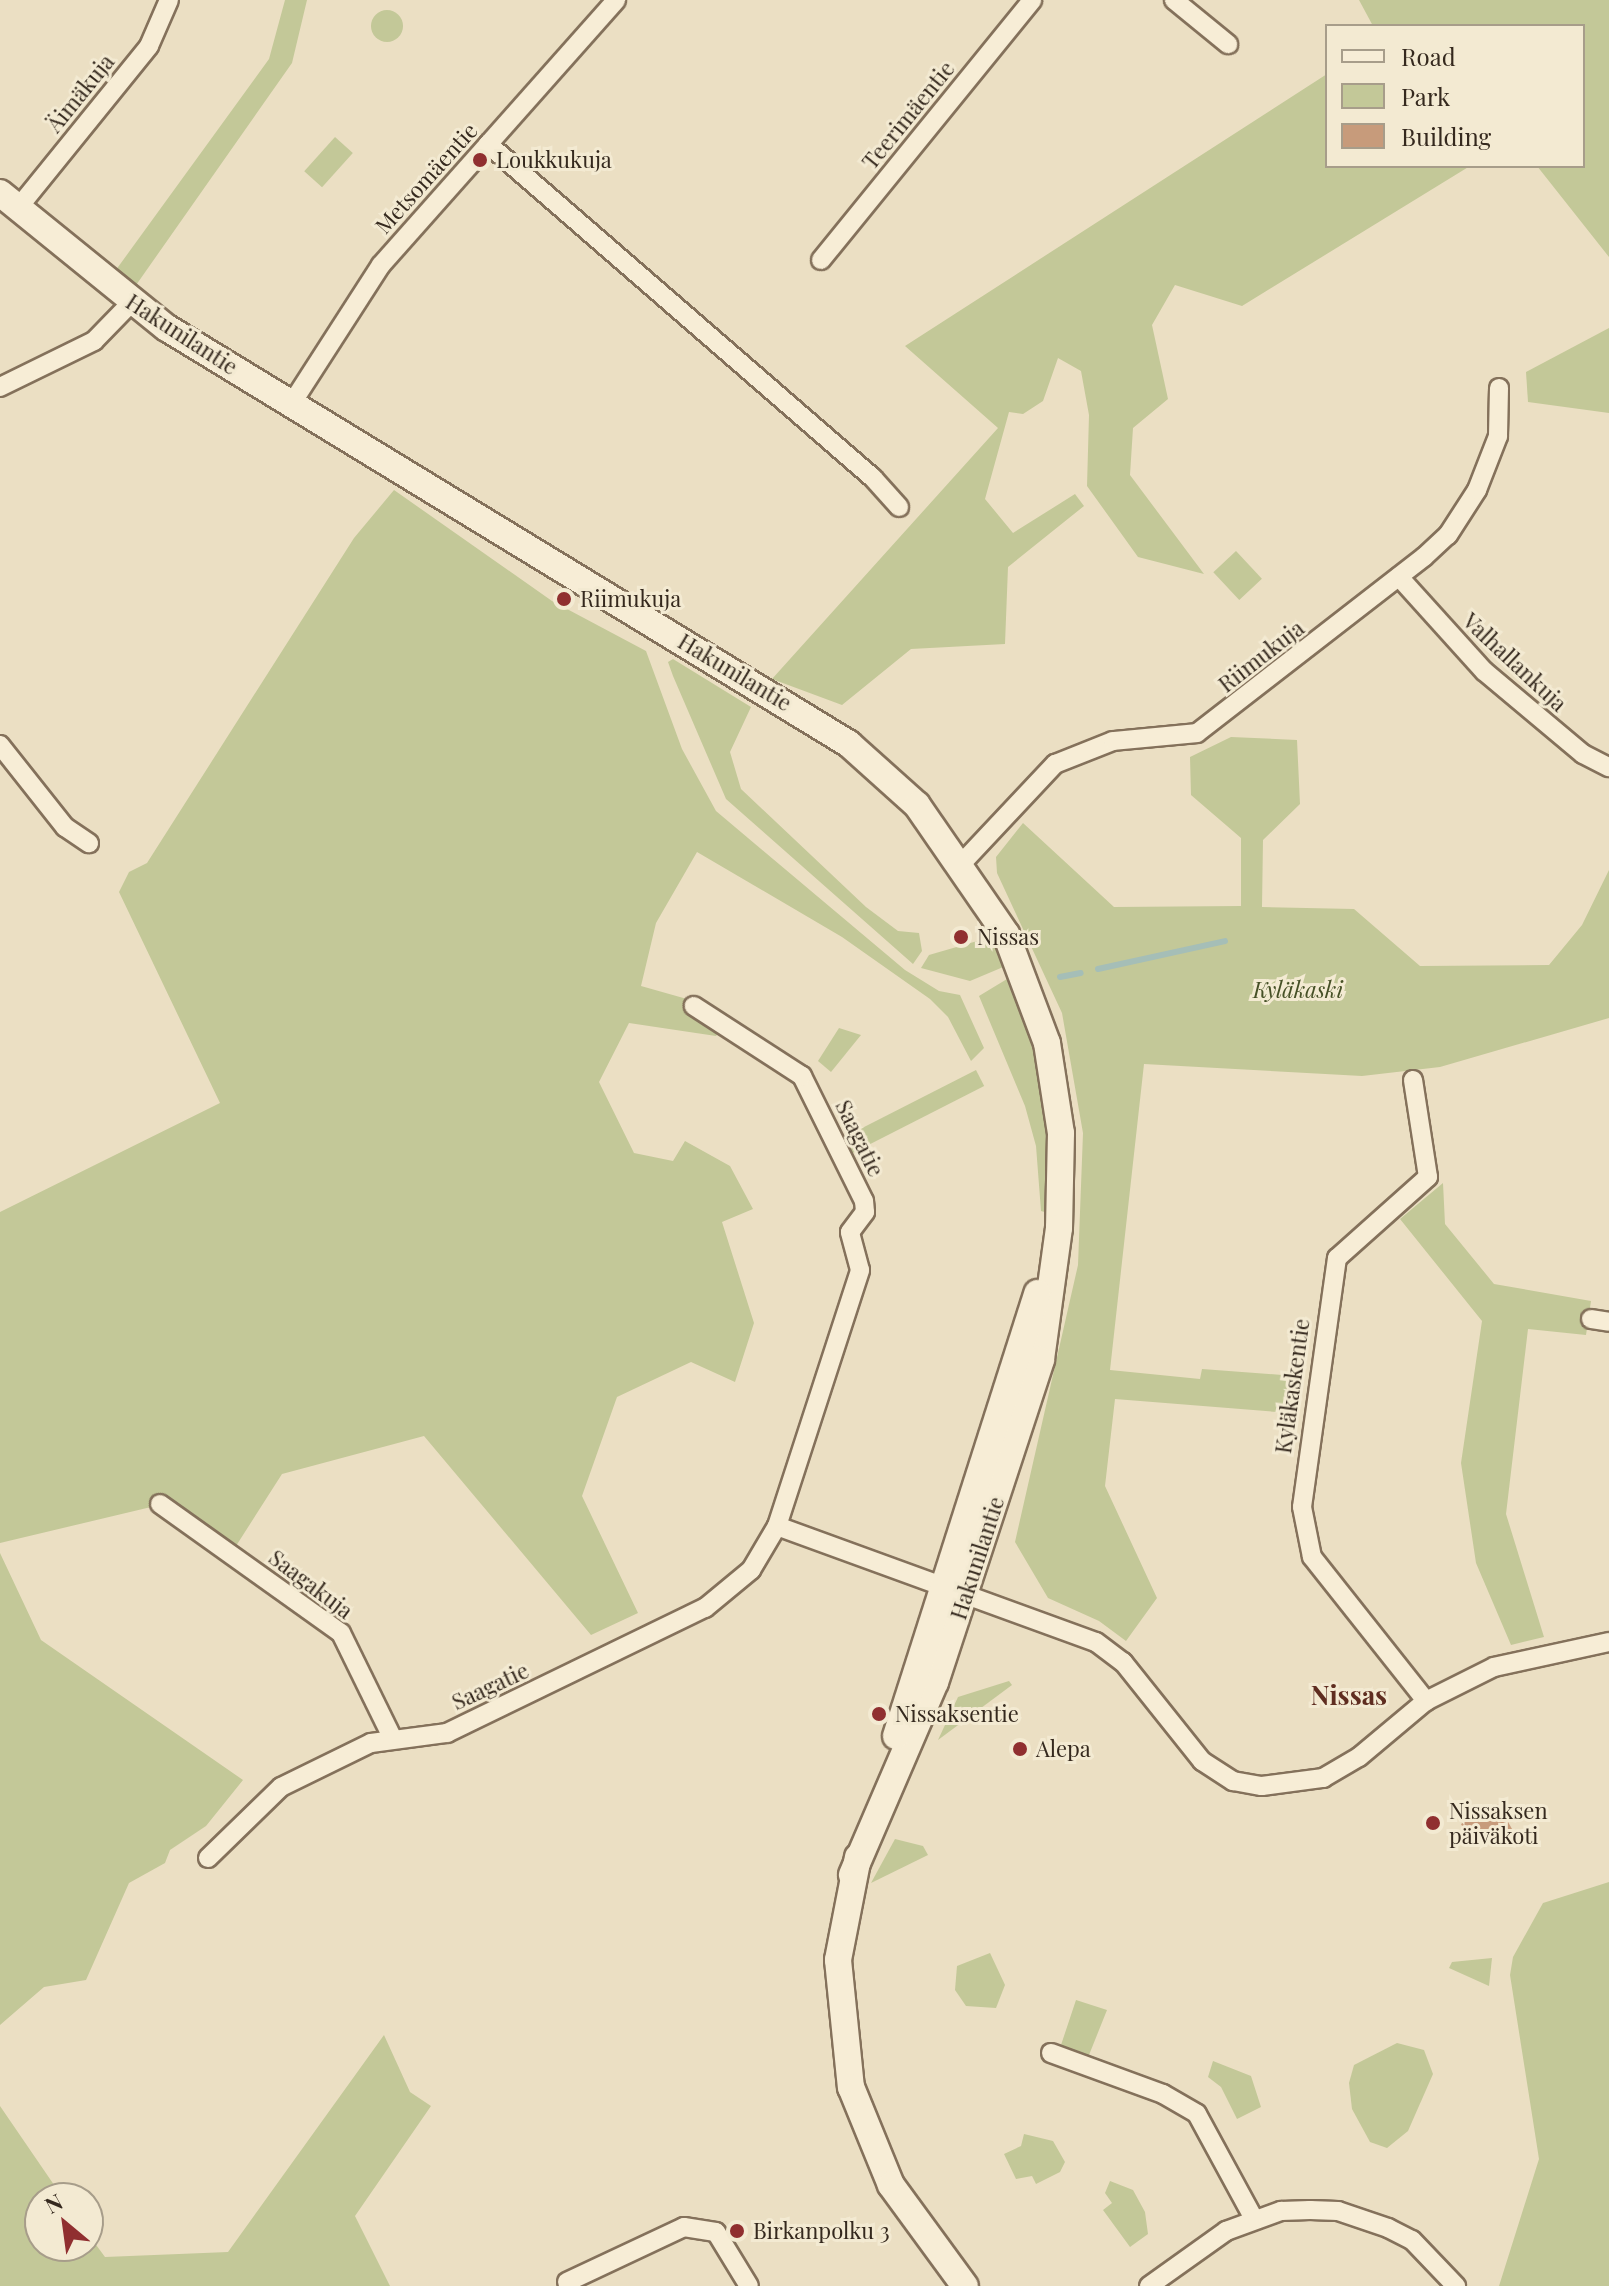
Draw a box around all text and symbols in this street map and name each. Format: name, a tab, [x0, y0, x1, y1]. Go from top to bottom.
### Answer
legend	[1325, 24, 1585, 168]
text: Road	[1401, 40, 1456, 72]
street label: Äimäkuja	[41, 49, 119, 137]
street label: Teerimäentie	[856, 56, 960, 174]
text: Park	[1401, 80, 1450, 112]
street label: Metsomäentie	[369, 117, 483, 239]
text: Building	[1401, 120, 1491, 152]
place label: Loukkukuja	[496, 147, 612, 173]
marker: Loukkukuja	[471, 151, 489, 169]
street label: Hakunilantie	[121, 288, 243, 380]
place label: Riimukuja	[580, 586, 681, 612]
marker: Riimukuja	[555, 590, 573, 608]
street label: Valhallankuja	[1458, 607, 1572, 717]
street label: Riimukuja	[1213, 614, 1309, 698]
street label: Hakunilantie	[673, 628, 797, 716]
place label: Nissas	[977, 924, 1039, 950]
marker: Nissas	[952, 928, 970, 946]
park label: Kyläkaski	[1253, 977, 1343, 1003]
street label: Saagatie	[830, 1096, 890, 1180]
street label: Kyläkaskentie	[1269, 1317, 1315, 1455]
street label: Hakunilantie	[945, 1493, 1009, 1623]
street label: Saagakuja	[264, 1544, 358, 1624]
street label: Saagatie	[447, 1657, 533, 1715]
district label: Nissas	[1311, 1679, 1387, 1711]
place label: Nissaksentie	[895, 1701, 1019, 1727]
marker: Nissaksentie	[870, 1705, 888, 1723]
place label: Alepa	[1036, 1736, 1091, 1762]
marker: Alepa	[1011, 1740, 1029, 1758]
place label: Nissaksen päiväkoti	[1449, 1797, 1548, 1848]
marker: Nissaksen päiväkoti	[1424, 1814, 1442, 1832]
north arrow	[24, 2182, 104, 2262]
text: N	[39, 2186, 68, 2220]
place label: Birkanpolku 3	[753, 2218, 890, 2244]
marker: Birkanpolku 3	[728, 2222, 746, 2240]

